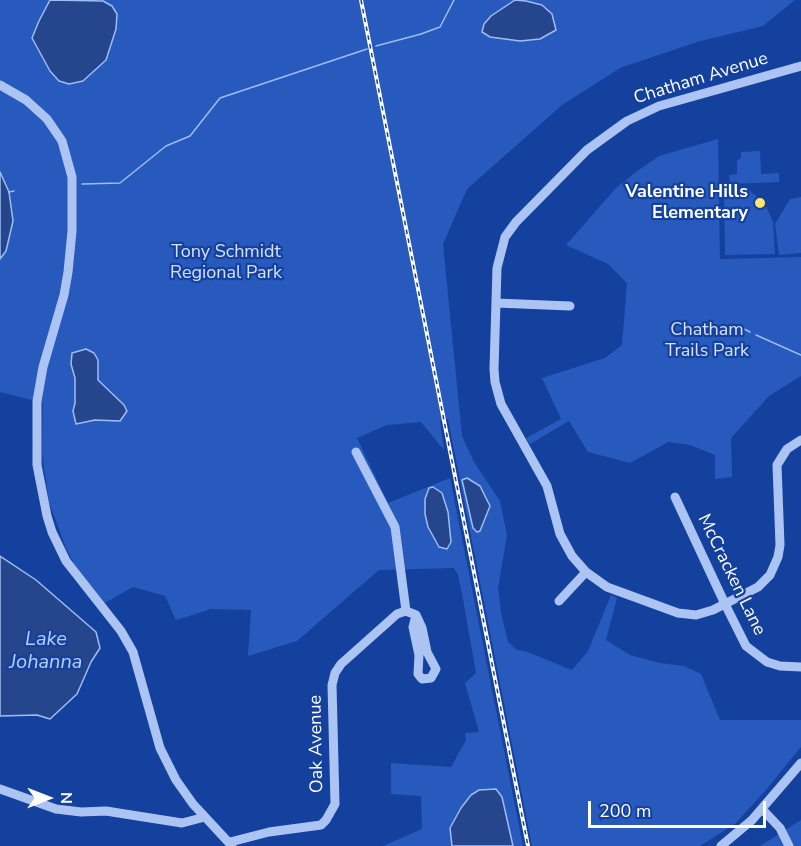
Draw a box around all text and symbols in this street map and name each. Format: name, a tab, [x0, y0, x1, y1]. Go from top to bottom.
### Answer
street label: Chatham Avenue	[631, 48, 771, 110]
place label: Valentine Hills Elementary	[625, 182, 748, 224]
marker: Valentine Hills Elementary	[753, 196, 767, 210]
park label: Tony Schmidt Regional Park	[170, 242, 282, 284]
park label: Chatham Trails Park	[665, 320, 749, 362]
street label: McCracken Lane	[692, 511, 770, 639]
water label: Lake Johanna	[10, 628, 82, 675]
street label: Oak Avenue	[305, 695, 329, 793]
north arrow	[18, 768, 78, 828]
scale bar	[591, 789, 770, 827]
text: N	[55, 792, 77, 804]
text: 200 m	[599, 799, 651, 823]

